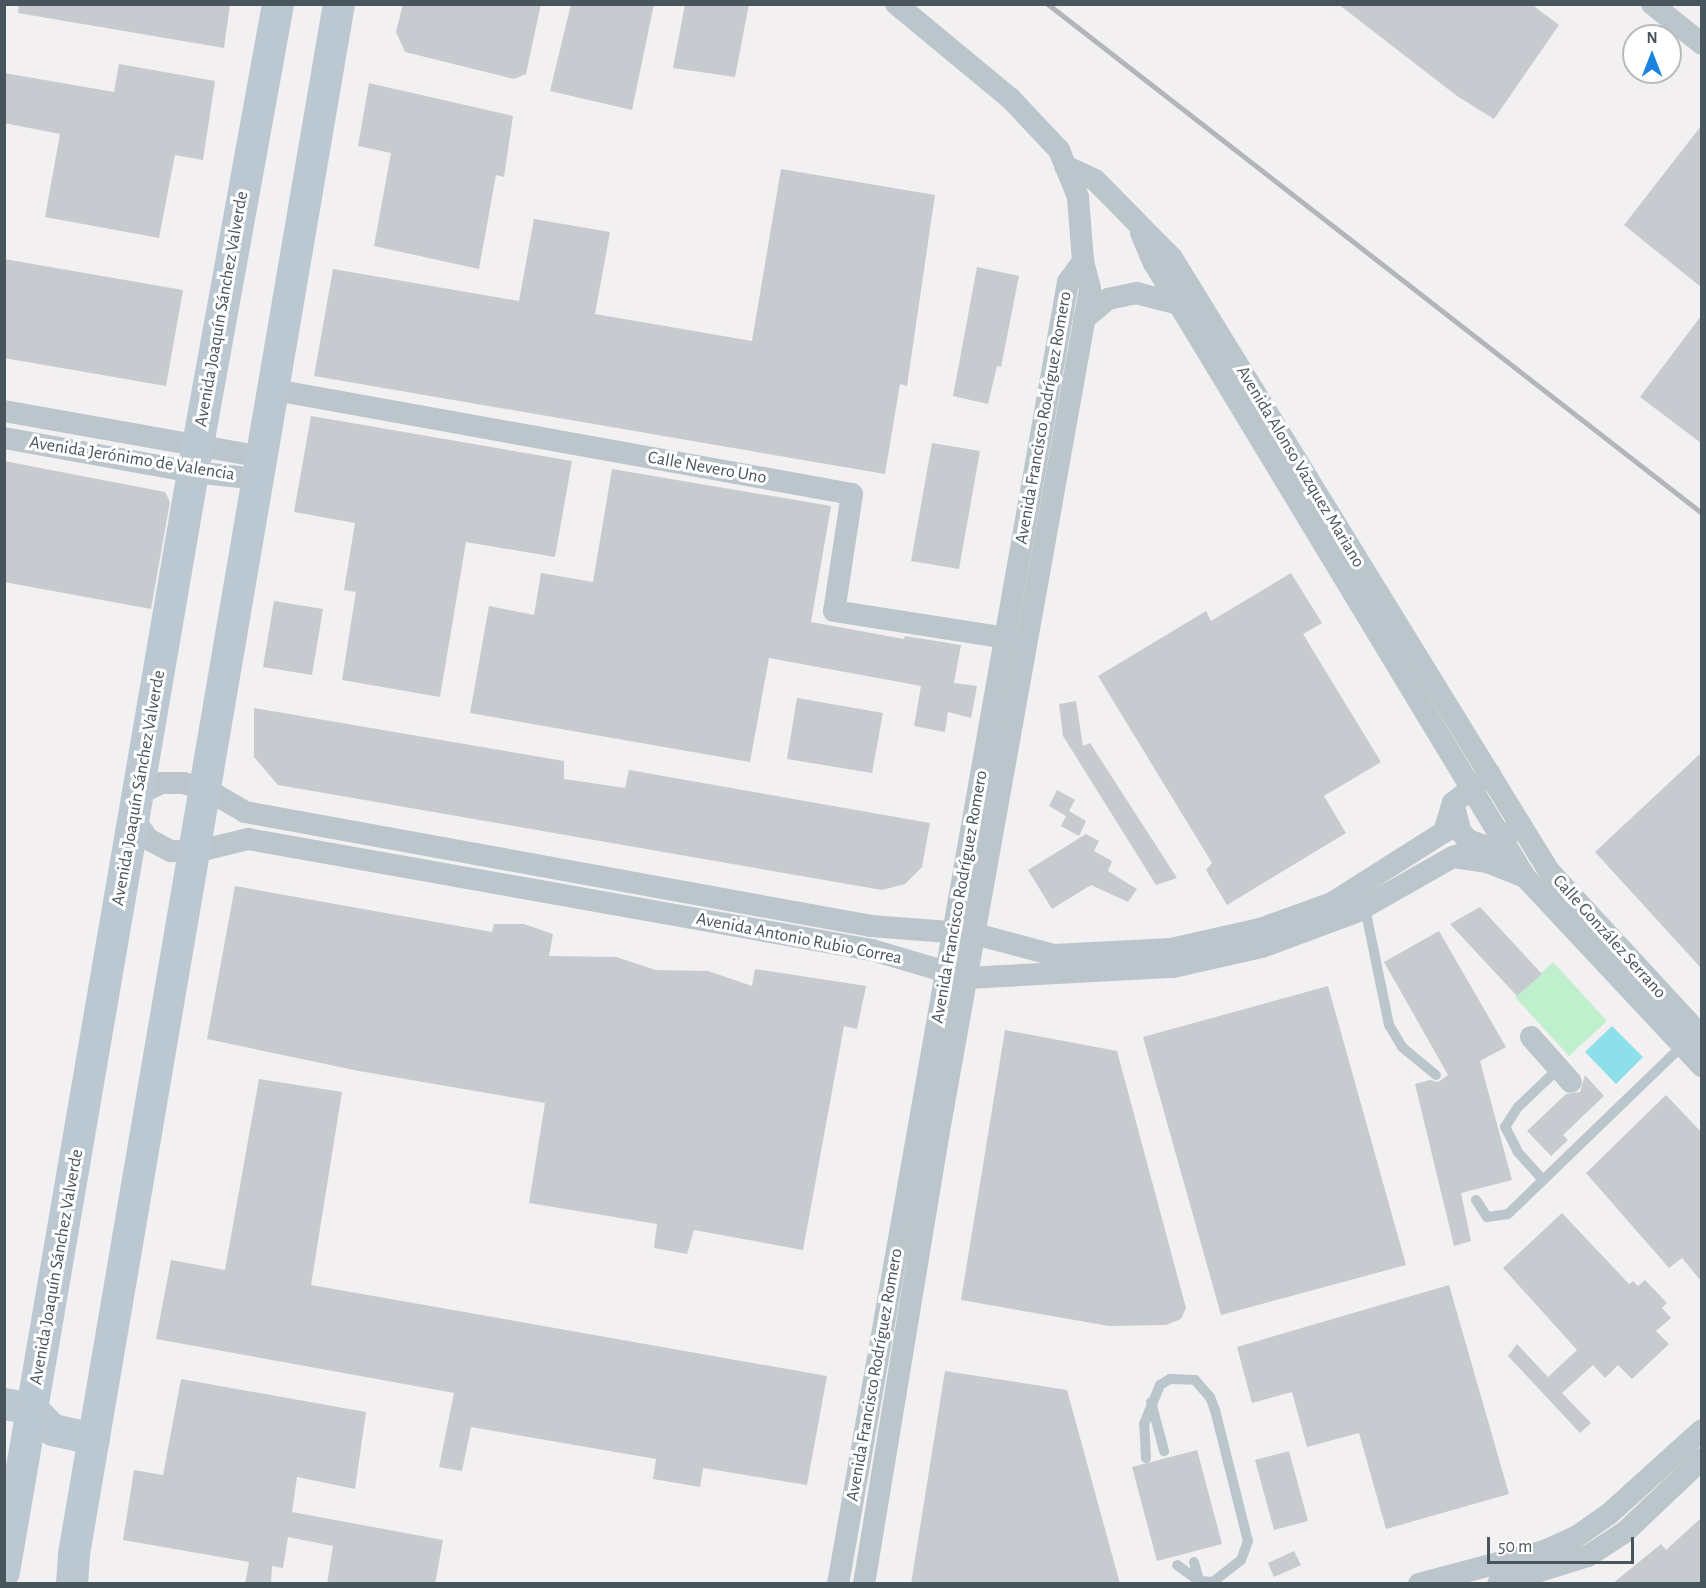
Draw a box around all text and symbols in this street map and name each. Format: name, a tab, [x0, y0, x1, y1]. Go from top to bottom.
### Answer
north arrow	[1622, 24, 1682, 84]
text: N	[1646, 30, 1658, 46]
street label: Avenida Joaquín Sánchez Valverde	[191, 190, 253, 428]
street label: Avenida Francisco Rodríguez Romero	[1011, 290, 1077, 546]
street label: Avenida Alonso Vazquez Mariano	[1231, 362, 1369, 572]
street label: Avenida Jerónimo de Valencia	[28, 432, 236, 486]
street label: Calle Nevero Uno	[646, 447, 768, 489]
street label: Avenida Joaquín Sánchez Valverde	[108, 669, 170, 907]
street label: Avenida Francisco Rodríguez Romero	[927, 769, 993, 1025]
street label: Calle González Serrano	[1548, 871, 1670, 1003]
street label: Avenida Antonio Rubio Correa	[694, 908, 904, 970]
street label: Avenida Joaquín Sánchez Valverde	[26, 1148, 88, 1386]
street label: Avenida Francisco Rodríguez Romero	[842, 1247, 908, 1503]
scale bar	[1490, 1525, 1637, 1563]
text: 50 m	[1498, 1538, 1532, 1556]

